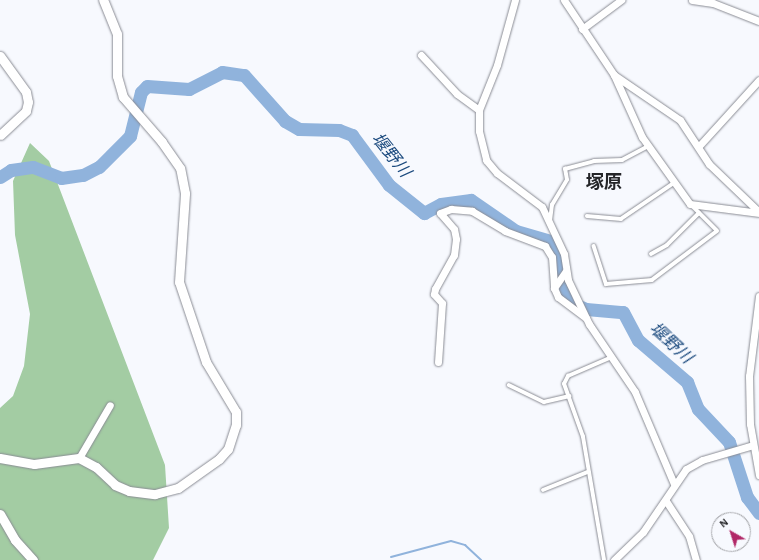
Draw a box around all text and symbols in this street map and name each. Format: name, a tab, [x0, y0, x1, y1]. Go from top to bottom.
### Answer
water label: 堰野川	[367, 129, 415, 181]
district label: 塚原	[586, 172, 622, 194]
water label: 堰野川	[645, 318, 697, 368]
north arrow	[711, 512, 751, 552]
text: N	[717, 516, 730, 530]

